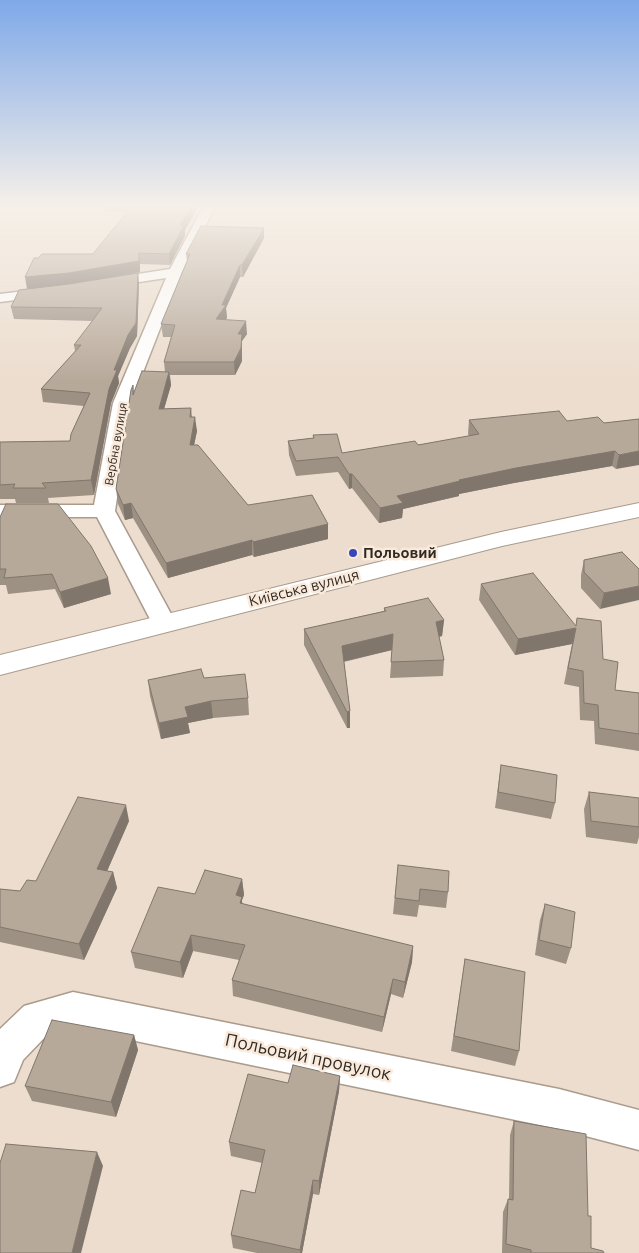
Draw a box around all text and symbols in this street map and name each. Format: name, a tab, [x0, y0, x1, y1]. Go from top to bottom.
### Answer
street label: Вербна вулиця	[102, 401, 130, 487]
place label: Польовий	[363, 544, 437, 562]
marker: Польовий	[347, 547, 359, 559]
street label: Київська вулиця	[247, 566, 361, 610]
street label: Польовий провулок	[223, 1029, 393, 1085]

